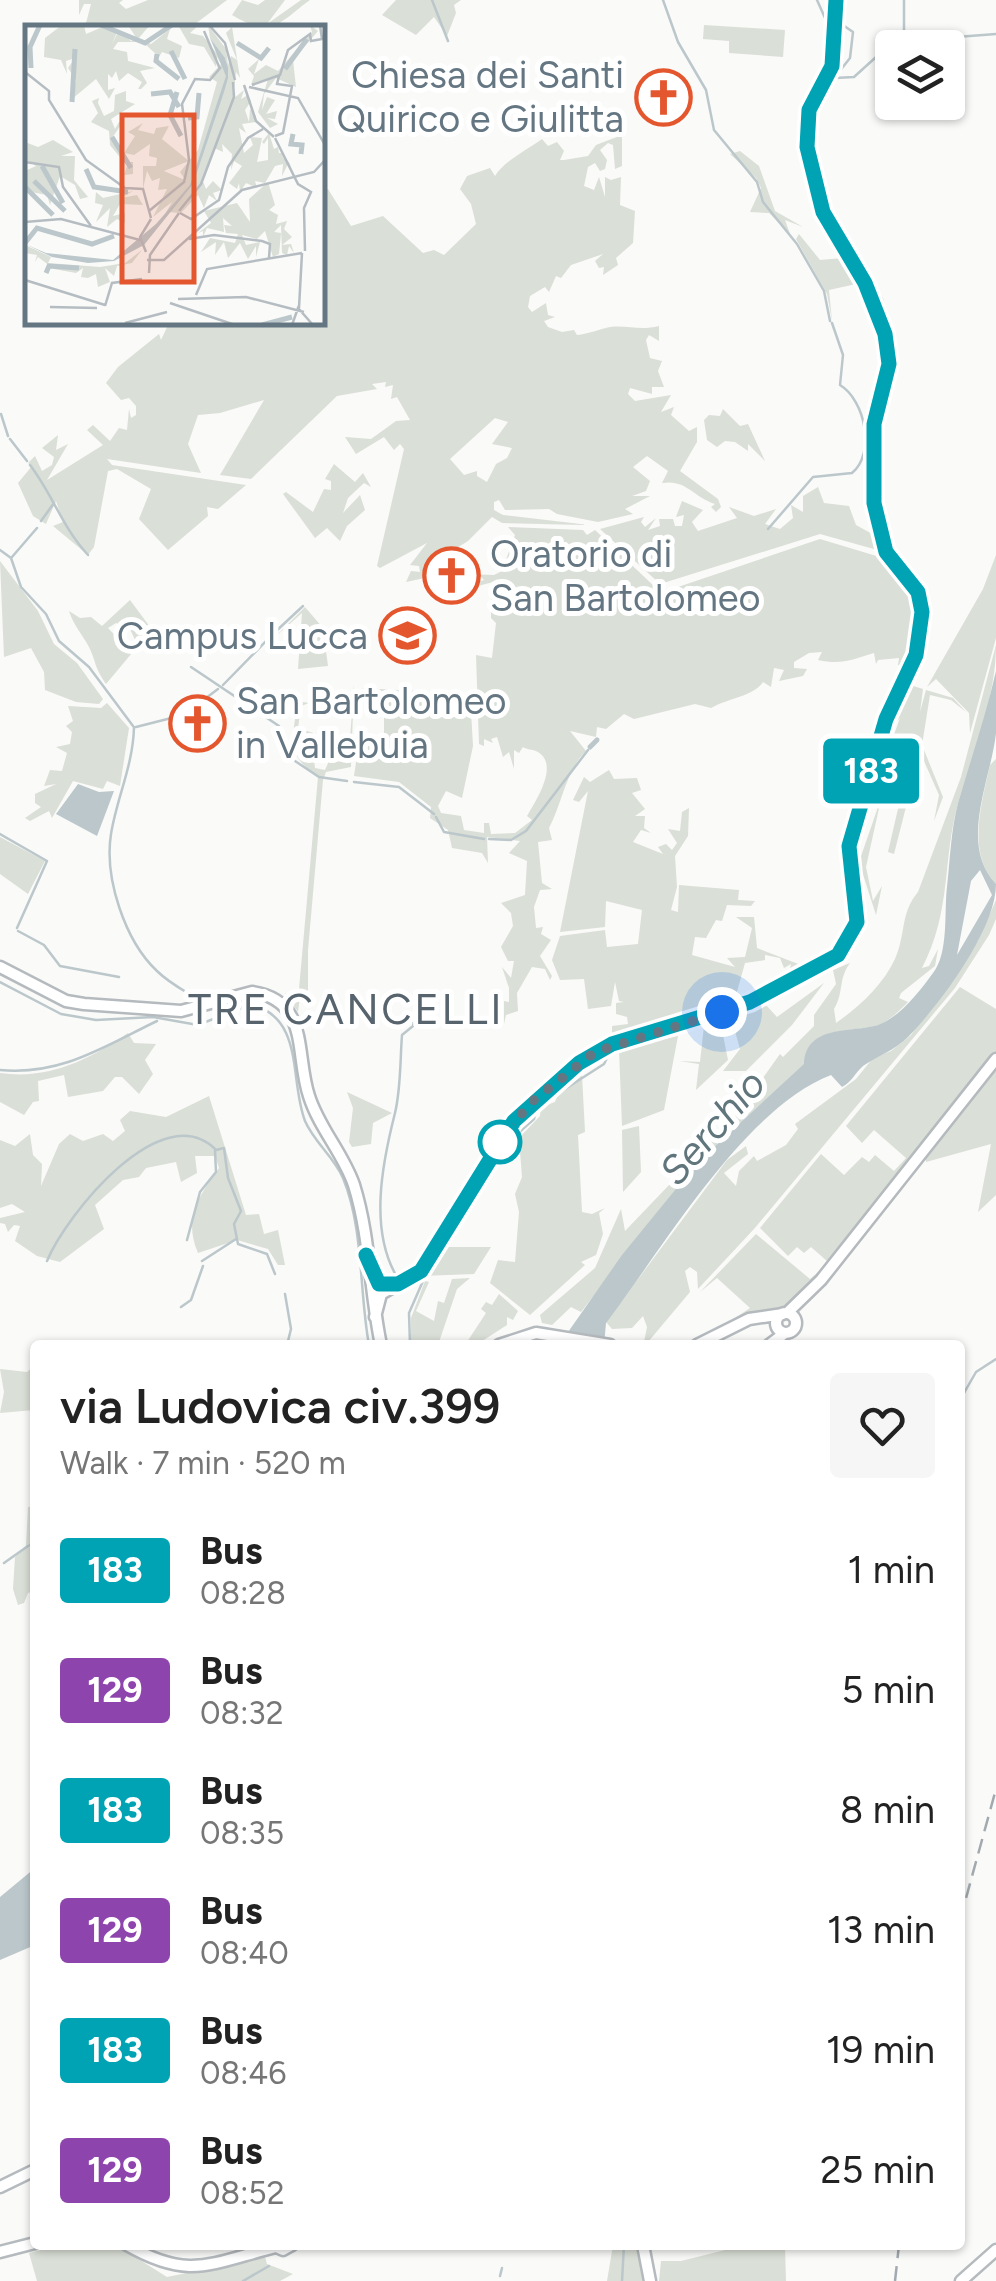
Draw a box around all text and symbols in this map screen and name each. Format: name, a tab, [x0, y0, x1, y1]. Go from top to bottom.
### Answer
inset map	[25, 25, 325, 325]
map controls	[875, 30, 965, 120]
button: layers	[875, 30, 965, 120]
place label: Chiesa dei Santi Quirico e Giulitta	[336, 52, 624, 142]
church icon: Chiesa dei Santi Quirico e Giulitta	[633, 67, 693, 127]
place label: Oratorio di San Bartolomeo	[490, 531, 761, 621]
church icon: Oratorio di San Bartolomeo	[421, 546, 481, 606]
school or university icon: Campus Lucca	[377, 606, 437, 666]
place label: Campus Lucca	[117, 613, 368, 659]
place label: San Bartolomeo in Vallebuia	[236, 678, 507, 768]
church icon: San Bartolomeo in Vallebuia	[167, 693, 227, 753]
line badge: 183	[814, 738, 928, 804]
text: 183	[843, 750, 899, 792]
district label: TRE CANCELLI	[188, 984, 504, 1035]
your location	[697, 987, 747, 1037]
water label: Serchio	[649, 1060, 775, 1194]
unlabelled marker	[479, 1121, 521, 1163]
button: heart	[830, 1373, 935, 1478]
text: via Ludovica civ.399	[60, 1377, 500, 1435]
text: Walk · 7 min · 520 m	[60, 1444, 346, 1482]
text: Bus	[200, 1528, 263, 1574]
text: 1 min	[848, 1547, 935, 1593]
text: 183	[87, 1549, 143, 1591]
text: 08:28	[200, 1574, 286, 1612]
text: Bus	[200, 1648, 263, 1694]
text: 5 min	[841, 1667, 935, 1713]
text: 129	[87, 1669, 143, 1711]
text: 08:32	[200, 1694, 284, 1732]
text: Bus	[200, 1768, 263, 1814]
text: 8 min	[840, 1787, 935, 1833]
text: 183	[87, 1789, 143, 1831]
text: 08:35	[200, 1814, 284, 1852]
text: Bus	[200, 1888, 263, 1934]
text: 13 min	[827, 1907, 935, 1953]
text: 129	[87, 1909, 143, 1951]
text: 08:40	[200, 1934, 289, 1972]
text: Bus	[200, 2008, 263, 2054]
text: 19 min	[826, 2027, 935, 2073]
text: 183	[87, 2029, 143, 2071]
text: 08:46	[200, 2054, 286, 2092]
text: Bus	[200, 2128, 263, 2174]
text: 25 min	[820, 2147, 935, 2193]
text: 129	[87, 2149, 143, 2191]
text: 08:52	[200, 2174, 285, 2212]

